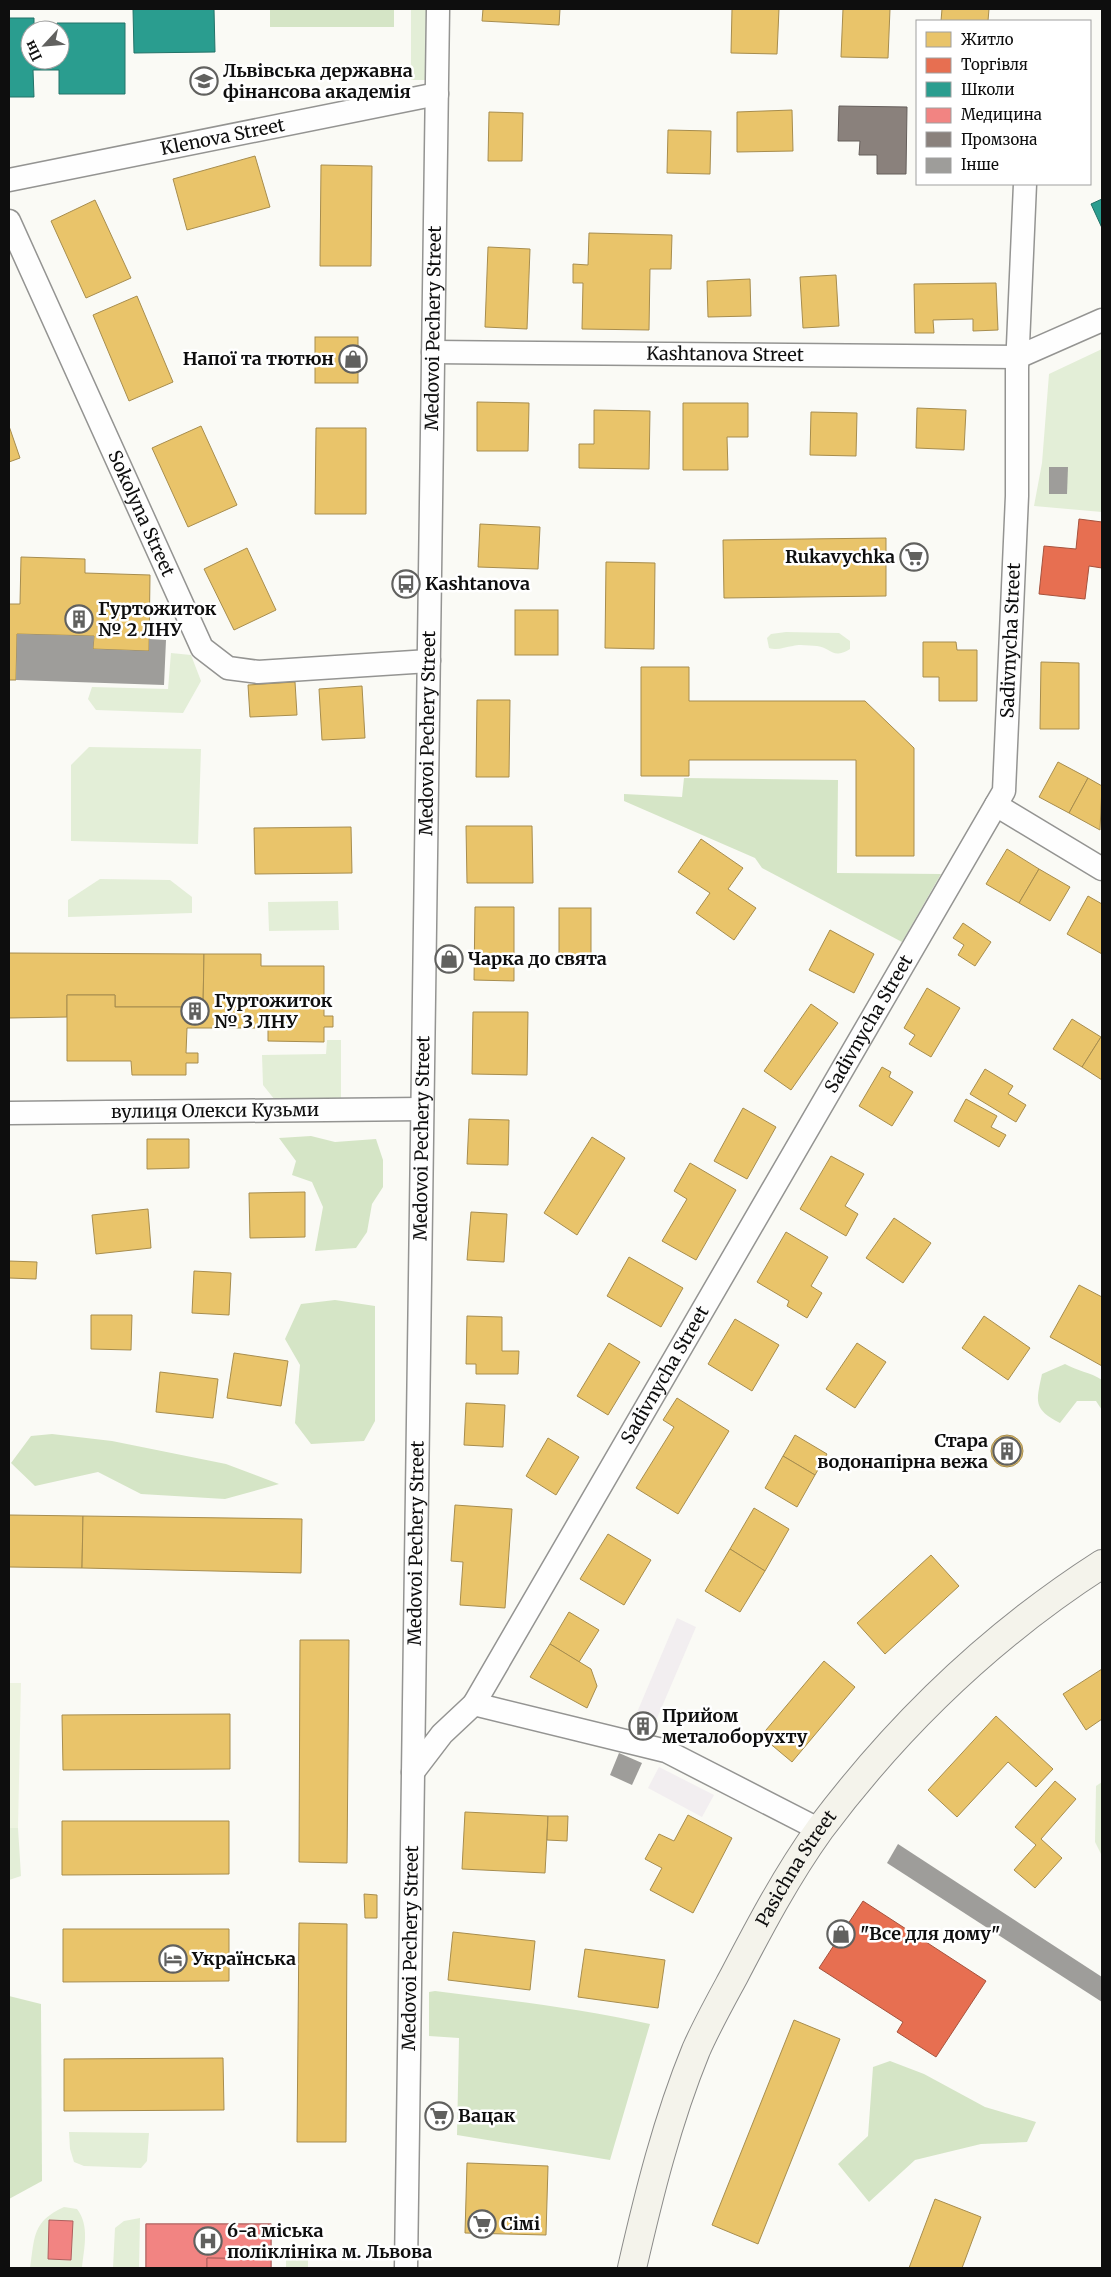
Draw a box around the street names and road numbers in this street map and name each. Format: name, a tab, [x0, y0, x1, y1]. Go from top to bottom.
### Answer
street label: Klenova Street	[159, 113, 287, 160]
street label: Medovoi Pechery Street	[420, 225, 446, 431]
street label: Kashtanova Street	[646, 342, 804, 366]
street label: Sokolyna Street	[103, 447, 180, 580]
street label: Sadivnycha Street	[995, 562, 1025, 719]
street label: Medovoi Pechery Street	[414, 630, 440, 836]
street label: Sadivnycha Street	[819, 951, 917, 1097]
street label: Medovoi Pechery Street	[409, 1035, 434, 1241]
street label: вулиця Олекси Кузьми	[111, 1098, 319, 1123]
street label: Sadivnycha Street	[615, 1302, 714, 1448]
street label: Medovoi Pechery Street	[403, 1440, 429, 1646]
street label: Pasichna Street	[750, 1805, 841, 1930]
street label: Medovoi Pechery Street	[397, 1845, 423, 2051]

